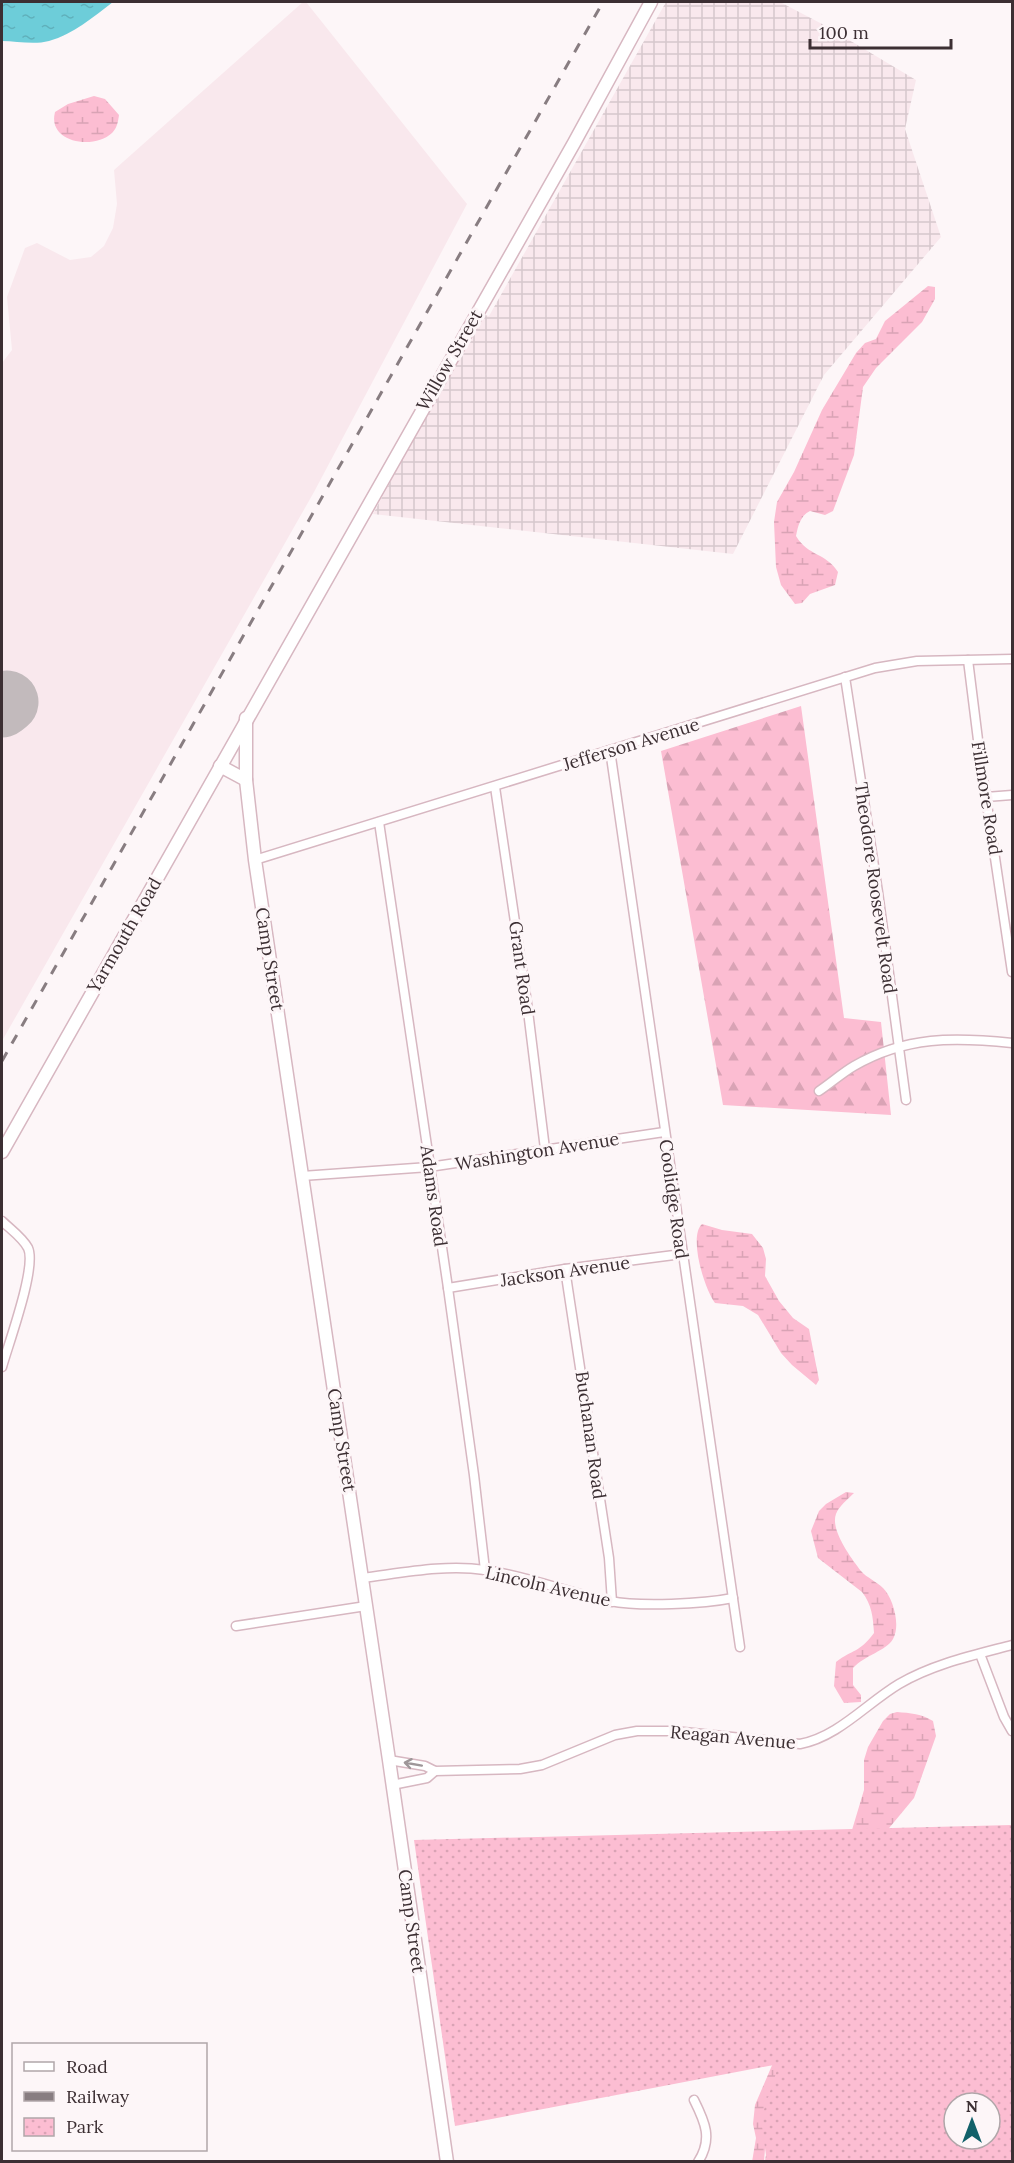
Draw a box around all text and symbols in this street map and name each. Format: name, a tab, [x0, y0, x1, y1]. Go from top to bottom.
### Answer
scale bar	[810, 12, 951, 50]
text: 100 m	[819, 21, 869, 44]
street label: Willow Street	[411, 305, 487, 415]
street label: Jefferson Avenue	[559, 712, 702, 776]
street label: Fillmore Road	[967, 739, 1007, 857]
street label: Theodore Roosevelt Road	[850, 781, 902, 995]
street label: Yarmouth Road	[81, 873, 166, 998]
street label: Camp Street	[250, 906, 290, 1012]
street label: Grant Road	[504, 919, 540, 1017]
street label: Washington Avenue	[453, 1127, 621, 1175]
street label: Coolidge Road	[654, 1138, 694, 1260]
street label: Adams Road	[415, 1143, 453, 1248]
street label: Jackson Avenue	[498, 1250, 631, 1292]
street label: Buchanan Road	[571, 1369, 611, 1501]
street label: Camp Street	[322, 1387, 362, 1493]
street label: Lincoln Avenue	[483, 1560, 613, 1612]
street label: Reagan Avenue	[669, 1720, 797, 1754]
one-way arrow	[403, 1758, 423, 1769]
street label: Camp Street	[393, 1868, 431, 1974]
legend	[12, 2043, 207, 2151]
text: Road	[66, 2055, 108, 2078]
text: Railway	[66, 2085, 130, 2108]
north arrow	[942, 2091, 1002, 2151]
text: N	[966, 2096, 978, 2116]
text: Park	[66, 2115, 104, 2138]

